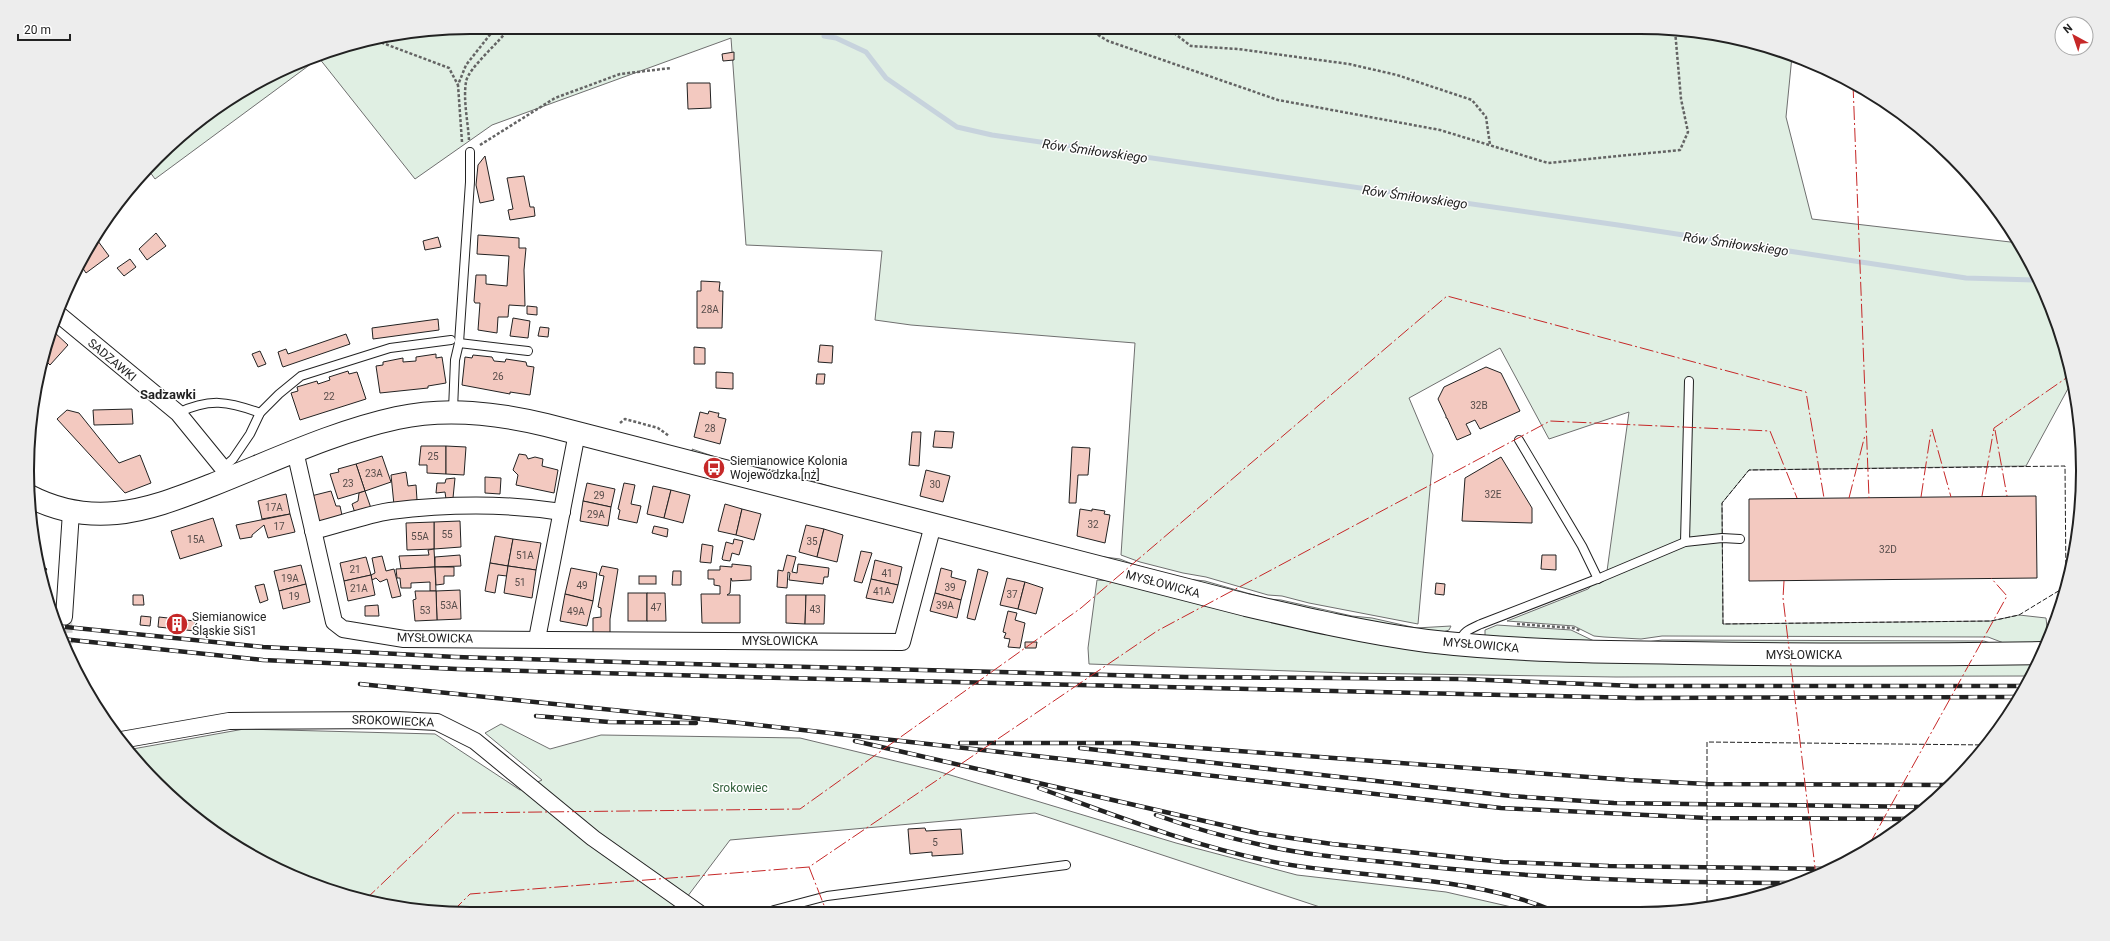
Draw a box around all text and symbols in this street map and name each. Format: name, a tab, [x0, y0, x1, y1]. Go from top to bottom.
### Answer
scale bar	[18, 16, 70, 42]
north arrow	[2054, 16, 2094, 56]
text: N	[2061, 21, 2075, 36]
text: 20 m	[24, 23, 51, 37]
water label: Rów Śmiłowskiego	[1041, 136, 1149, 166]
water label: Rów Śmiłowskiego	[1361, 182, 1469, 212]
water label: Rów Śmiłowskiego	[1682, 229, 1790, 259]
house number: 28A	[701, 304, 719, 315]
street label: SADZAWKI	[85, 336, 139, 384]
house number: 26	[492, 371, 504, 382]
district label: Sadzawki	[140, 387, 196, 402]
house number: 22	[323, 391, 335, 402]
house number: 32B	[1470, 400, 1488, 411]
house number: 28	[704, 423, 716, 434]
house number: 25	[427, 451, 439, 462]
place label: Siemianowice Kolonia Wojewódzka [nż]	[730, 454, 847, 482]
bus stop icon: Siemianowice Kolonia Wojewódzka [nż]	[701, 455, 727, 481]
house number: 23A	[365, 468, 383, 479]
house number: 23	[342, 478, 354, 489]
house number: 30	[929, 479, 941, 490]
house number: 32E	[1485, 489, 1502, 500]
house number: 29	[593, 490, 605, 501]
house number: 17A	[265, 502, 283, 513]
house number: 29A	[587, 509, 605, 520]
house number: 32	[1087, 519, 1099, 530]
house number: 17	[273, 521, 285, 532]
house number: 55	[441, 529, 453, 540]
house number: 55A	[411, 531, 429, 542]
house number: 15A	[187, 534, 205, 545]
house number: 35	[806, 536, 818, 547]
house number: 32D	[1879, 544, 1897, 555]
house number: 51A	[516, 550, 534, 561]
house number: 21	[349, 564, 361, 575]
street label: MYSŁOWICKA	[1124, 567, 1202, 601]
house number: 41	[881, 568, 893, 579]
house number: 19A	[281, 573, 299, 584]
house number: 51	[514, 577, 526, 588]
house number: 49	[576, 580, 588, 591]
house number: 39	[944, 582, 956, 593]
house number: 21A	[350, 583, 368, 594]
house number: 41A	[873, 586, 891, 597]
house number: 37	[1006, 589, 1018, 600]
house number: 19	[288, 591, 300, 602]
house number: 53A	[440, 600, 458, 611]
house number: 39A	[936, 600, 954, 611]
house number: 47	[650, 602, 662, 613]
house number: 43	[809, 604, 821, 615]
house number: 53	[419, 605, 431, 616]
house number: 49A	[567, 606, 585, 617]
place label: Siemianowice Śląskie SiS1	[192, 610, 266, 638]
building icon: Siemianowice Śląskie SiS1	[164, 611, 190, 637]
street label: MYSŁOWICKA	[397, 630, 473, 646]
street label: MYSŁOWICKA	[742, 634, 818, 648]
street label: MYSŁOWICKA	[1442, 635, 1520, 655]
street label: MYSŁOWICKA	[1766, 648, 1842, 662]
street label: SROKOWIECKA	[352, 713, 435, 729]
park label: Srokowiec	[712, 781, 768, 795]
house number: 5	[932, 837, 938, 848]

